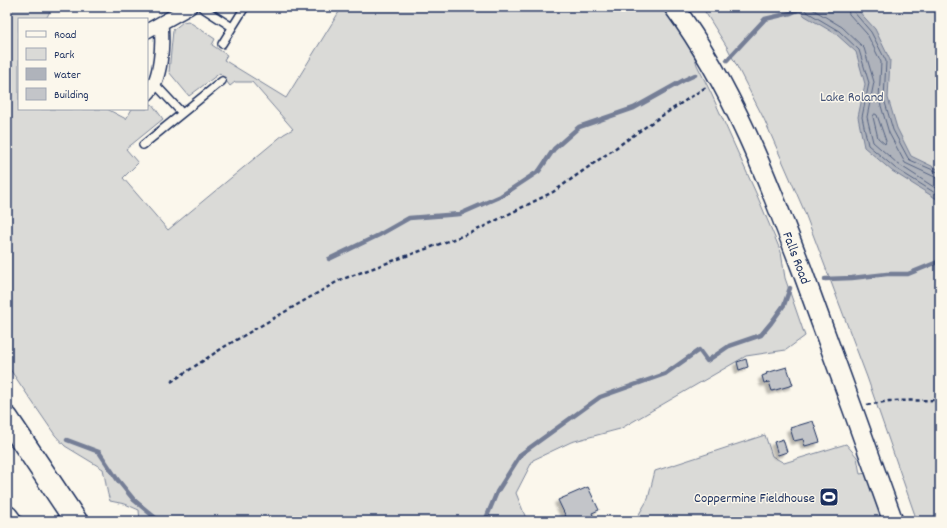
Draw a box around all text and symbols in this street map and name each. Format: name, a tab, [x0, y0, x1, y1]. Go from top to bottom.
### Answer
legend	[18, 18, 148, 110]
text: Road	[54, 27, 76, 44]
text: Park	[54, 47, 75, 64]
text: Water	[54, 67, 81, 84]
text: Building	[54, 87, 89, 104]
park label: Lake Roland	[820, 88, 884, 108]
street label: Falls Road	[776, 229, 814, 287]
sports icon: Coppermine Fieldhouse	[818, 486, 840, 508]
place label: Coppermine Fieldhouse	[694, 489, 815, 509]

